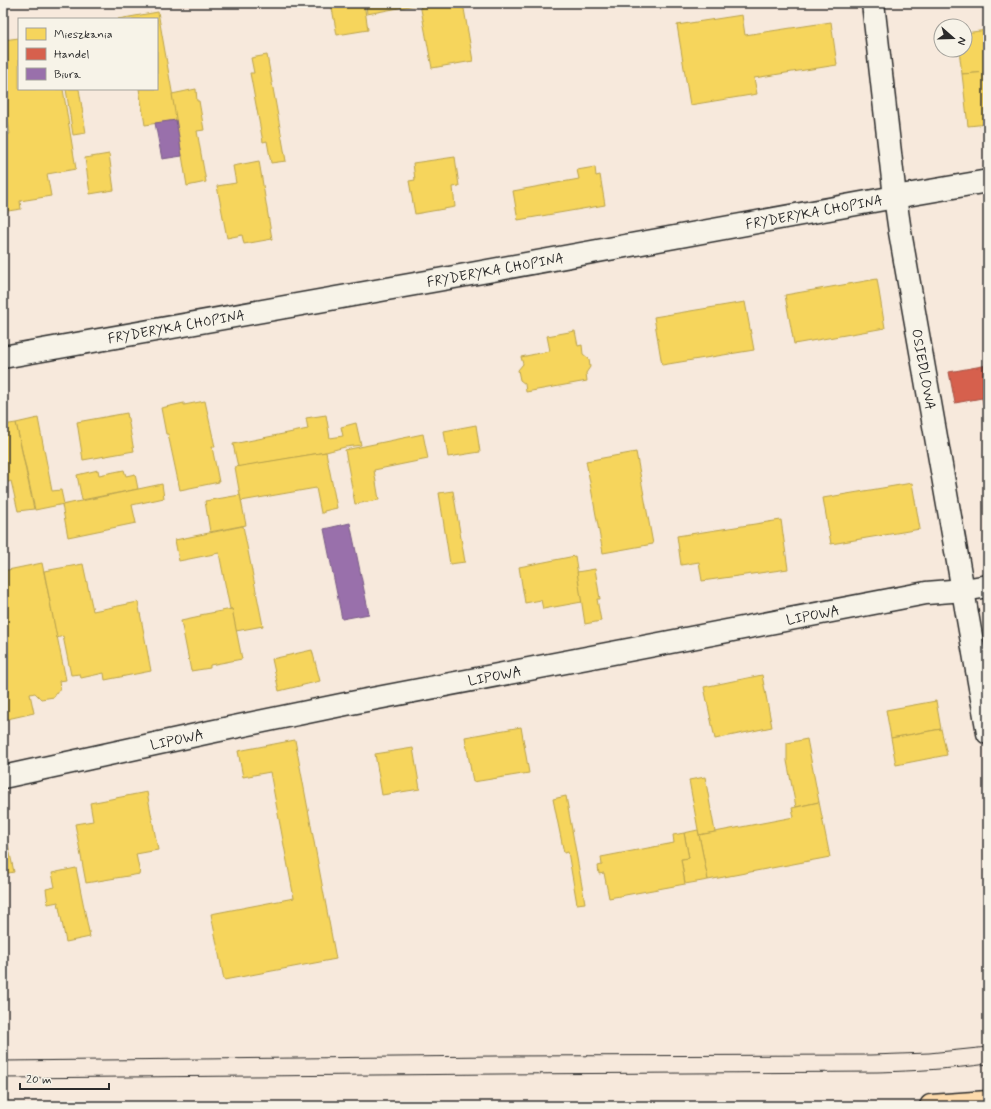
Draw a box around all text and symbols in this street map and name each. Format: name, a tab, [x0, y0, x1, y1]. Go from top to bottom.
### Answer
legend	[18, 18, 158, 90]
north arrow	[933, 18, 973, 58]
text: Mieszkania	[54, 27, 113, 43]
text: N	[954, 35, 969, 47]
text: Handel	[54, 47, 89, 63]
text: Biura	[54, 67, 81, 83]
street label: FRYDERYKA CHOPINA	[744, 191, 884, 234]
street label: FRYDERYKA CHOPINA	[426, 249, 566, 292]
street label: FRYDERYKA CHOPINA	[106, 306, 247, 348]
street label: OSIEDLOWA	[907, 328, 939, 411]
street label: LIPOWA	[785, 602, 841, 630]
street label: LIPOWA	[467, 663, 523, 690]
street label: LIPOWA	[149, 726, 205, 755]
scale bar	[20, 1065, 109, 1091]
text: 20 m	[26, 1072, 52, 1088]

